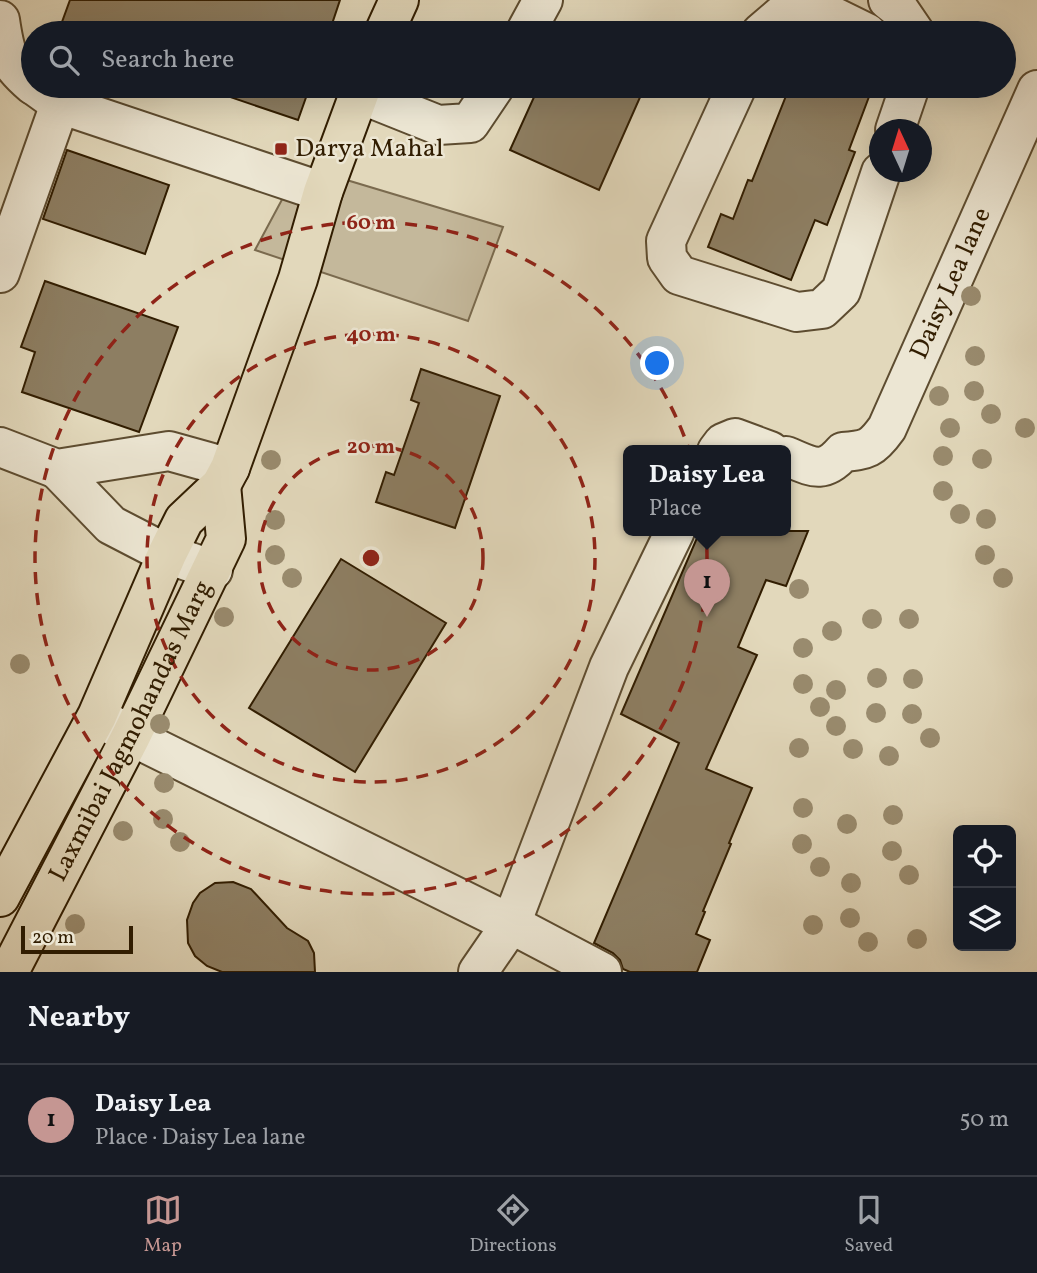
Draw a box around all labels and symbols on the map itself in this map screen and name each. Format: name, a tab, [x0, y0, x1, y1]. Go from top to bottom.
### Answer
north arrow	[869, 119, 932, 182]
place label: Darya Mahal	[295, 131, 443, 167]
marker: Darya Mahal	[273, 141, 289, 157]
street label: Daisy Lea lane	[902, 202, 1001, 365]
text: 60 m	[347, 209, 395, 238]
text: 40 m	[346, 321, 396, 350]
your location	[640, 346, 674, 380]
text: 20 m	[347, 433, 395, 462]
centre of rings	[359, 546, 383, 570]
pin: 1	[684, 559, 730, 617]
street label: Laxmibai Jagmohandas Marg	[41, 574, 221, 888]
scale bar	[21, 923, 133, 955]

